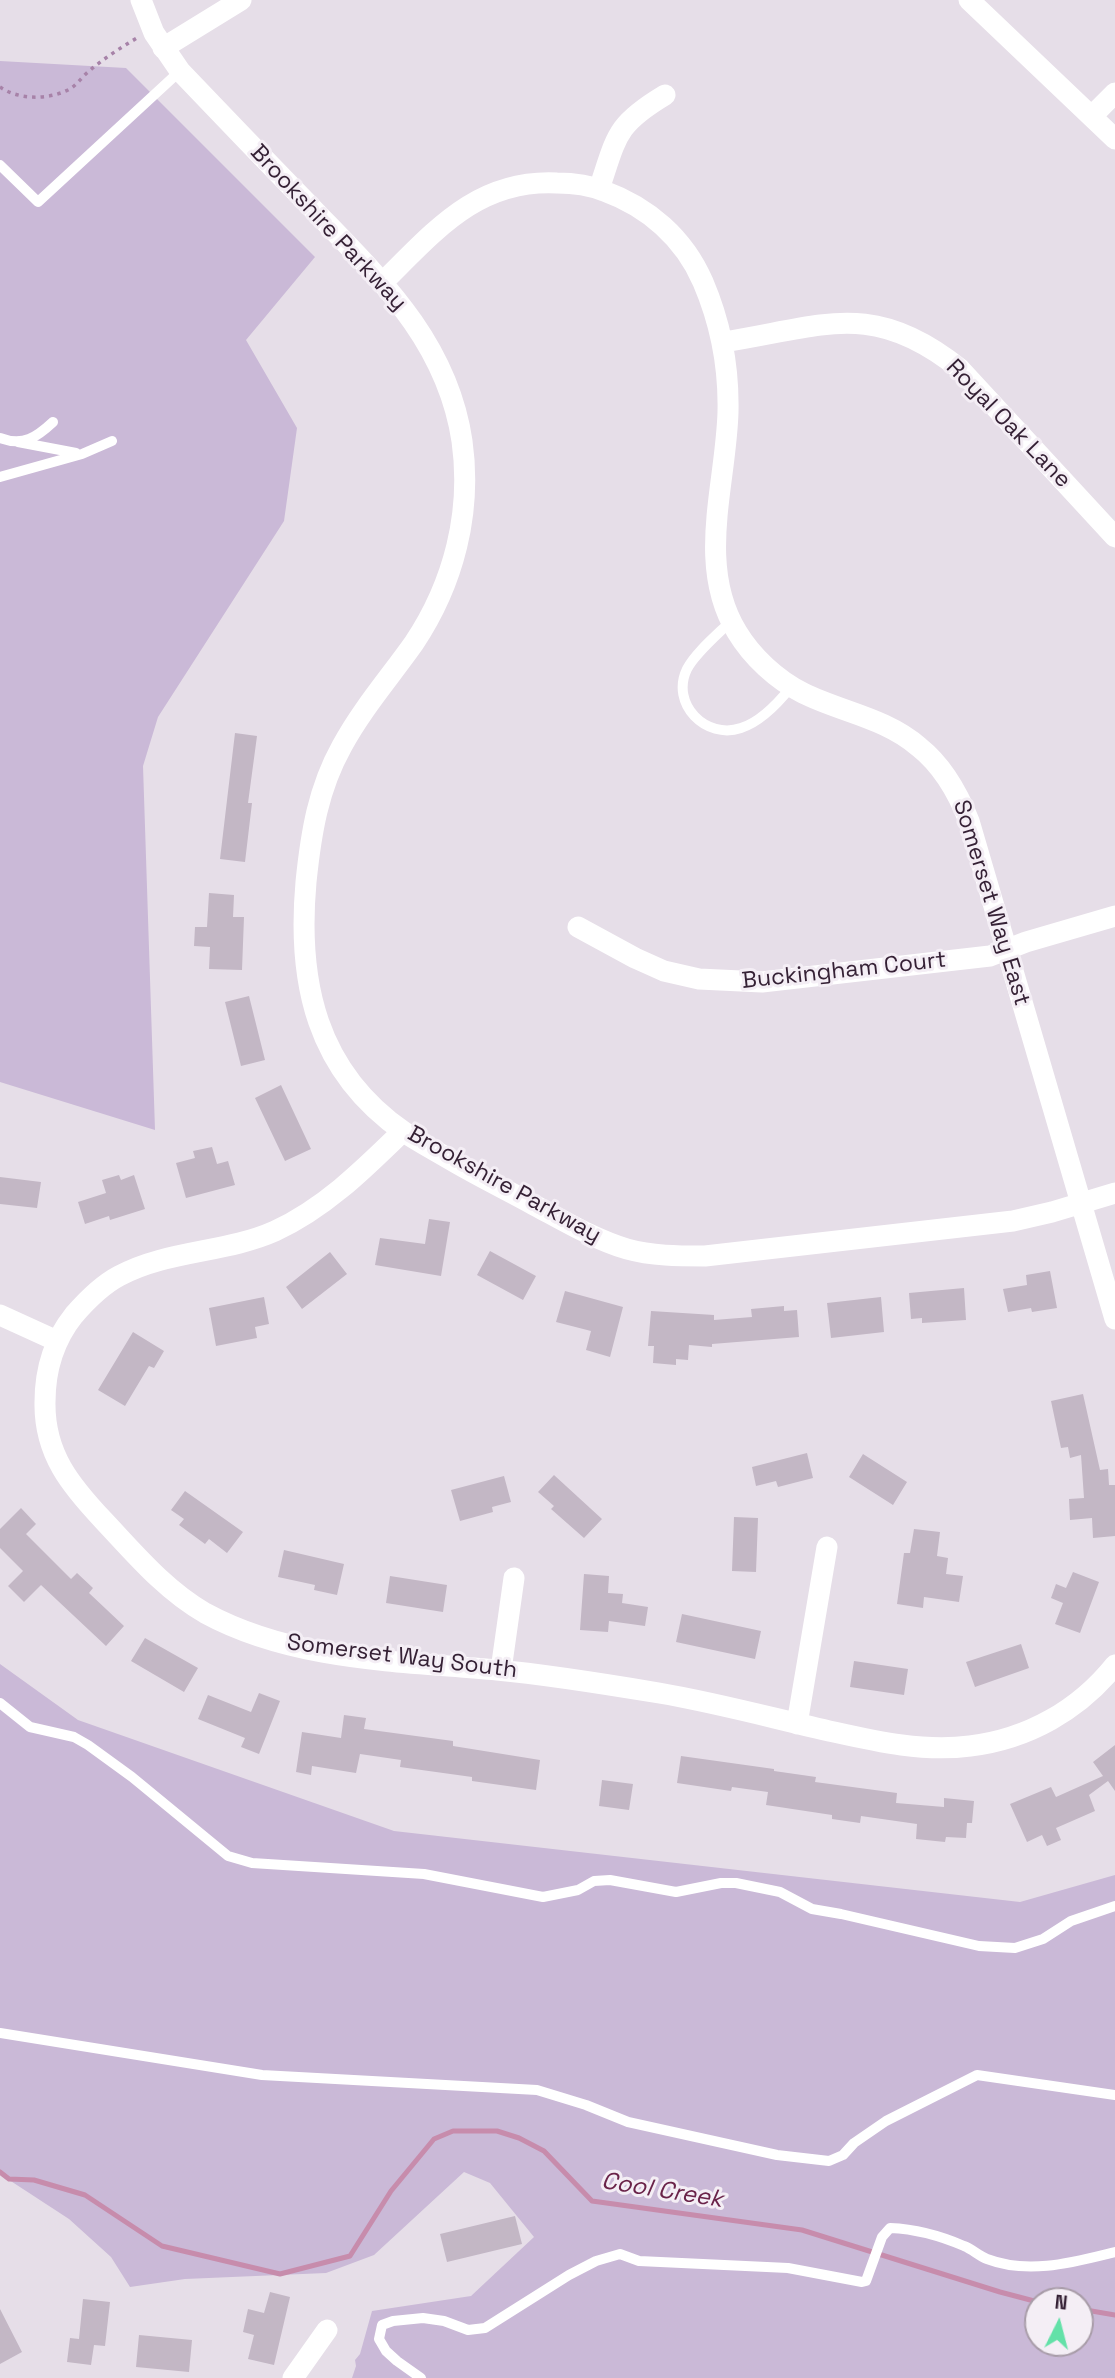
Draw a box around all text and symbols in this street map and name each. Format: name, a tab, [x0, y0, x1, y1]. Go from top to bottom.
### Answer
street label: Brookshire Parkway	[244, 139, 412, 317]
street label: Royal Oak Lane	[940, 354, 1076, 494]
street label: Somerset Way East	[947, 797, 1035, 1009]
street label: Buckingham Court	[741, 947, 947, 995]
street label: Brookshire Parkway	[403, 1120, 605, 1250]
street label: Somerset Way South	[285, 1629, 519, 1685]
water label: Cool Creek	[599, 2167, 725, 2215]
north arrow	[1024, 2287, 1094, 2357]
text: N	[1053, 2290, 1069, 2316]

